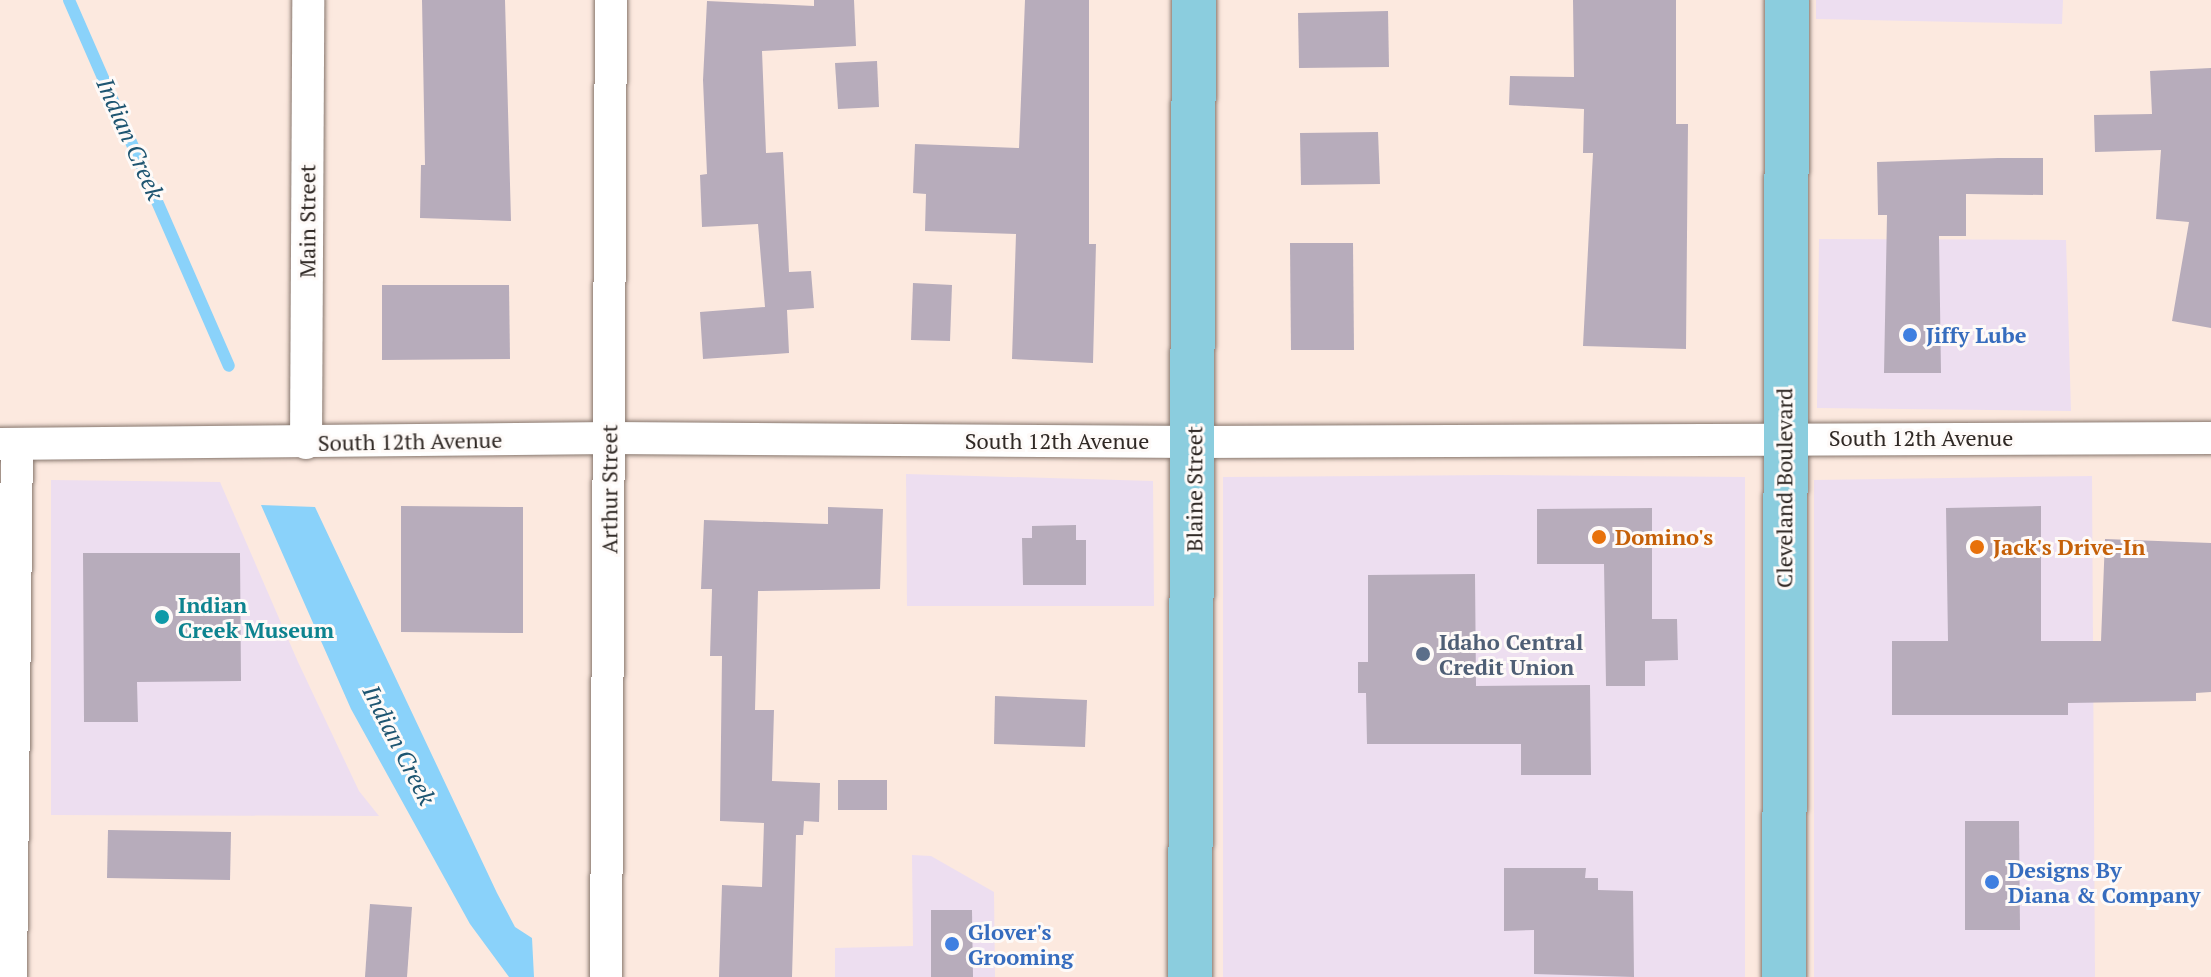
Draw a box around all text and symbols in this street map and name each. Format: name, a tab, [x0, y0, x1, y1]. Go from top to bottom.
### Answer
water label: Indian Creek	[90, 73, 170, 205]
street label: Main Street	[294, 164, 320, 278]
place label: Jiffy Lube	[1926, 322, 2027, 348]
marker: Jiffy Lube	[1901, 326, 1919, 344]
street label: Cleveland Boulevard	[1771, 388, 1797, 588]
street label: Arthur Street	[596, 424, 622, 554]
street label: South 12th Avenue	[1829, 425, 2013, 451]
street label: South 12th Avenue	[317, 426, 503, 456]
street label: Blaine Street	[1181, 426, 1207, 552]
street label: South 12th Avenue	[965, 428, 1149, 454]
place label: Domino's	[1615, 524, 1713, 550]
marker: Domino's	[1590, 528, 1608, 546]
place label: Jack's Drive-In	[1993, 534, 2145, 560]
marker: Jack's Drive-In	[1968, 538, 1986, 556]
place label: Indian Creek Museum	[178, 591, 334, 642]
marker: Indian Creek Museum	[153, 608, 171, 626]
place label: Idaho Central Credit Union	[1439, 628, 1583, 680]
marker: Idaho Central Credit Union	[1414, 645, 1432, 663]
water label: Indian Creek	[357, 680, 441, 810]
place label: Designs By Diana & Company	[2008, 856, 2200, 908]
marker: Designs By Diana & Company	[1983, 873, 2001, 891]
place label: Glover's Grooming	[968, 918, 1073, 970]
marker: Glover's Grooming	[943, 935, 961, 953]

